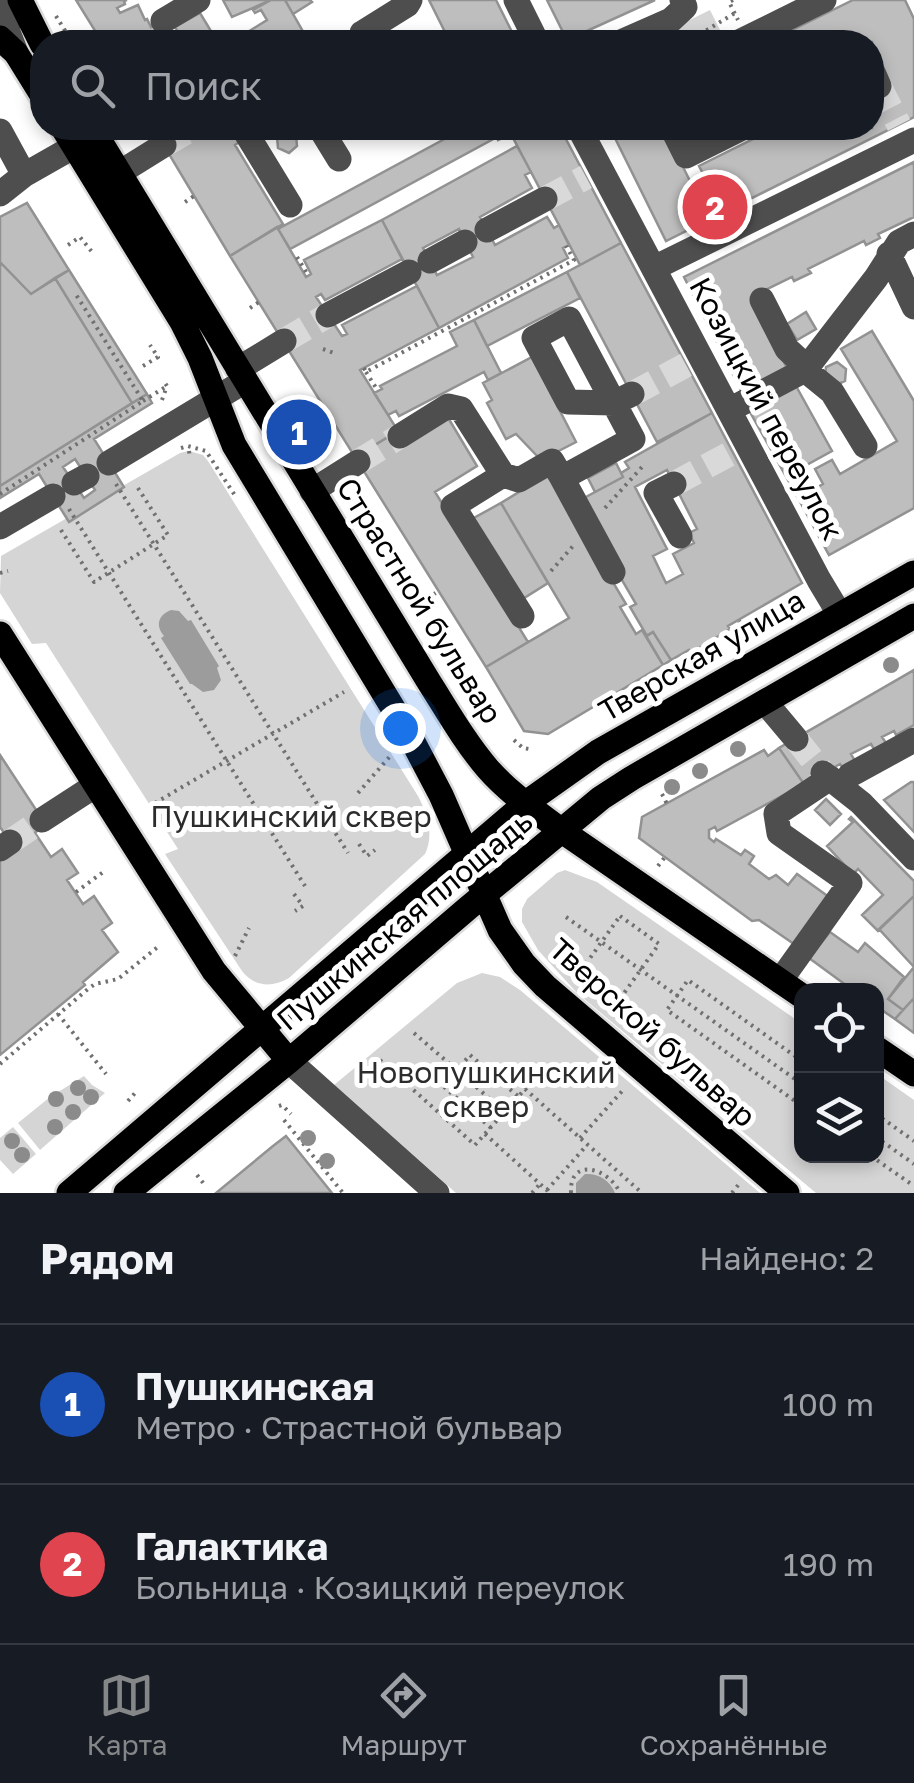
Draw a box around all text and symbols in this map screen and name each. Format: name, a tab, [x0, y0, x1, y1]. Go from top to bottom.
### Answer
search box	[30, 30, 884, 140]
icon: search	[65, 58, 120, 113]
text: Поиск	[145, 63, 262, 108]
pin: 2	[682, 170, 748, 244]
street label: Козицкий переулок	[682, 271, 851, 546]
pin: 1	[266, 394, 332, 470]
street label: Страстной бульвар	[330, 471, 510, 730]
street label: Тверская улица	[592, 582, 811, 729]
your location	[375, 703, 426, 754]
park label: Пушкинский сквер	[150, 798, 432, 834]
street label: Пушкинская площадь	[269, 803, 539, 1038]
street label: Тверской бульвар	[542, 930, 763, 1134]
map controls	[794, 983, 884, 1163]
button: locate	[794, 983, 884, 1073]
park label: Новопушкинский сквер	[357, 1054, 615, 1124]
button: layers	[794, 1073, 884, 1163]
text: Рядом	[40, 1233, 174, 1283]
text: Найдено: 2	[699, 1239, 874, 1277]
text: Пушкинская	[135, 1363, 374, 1408]
text: 1	[64, 1385, 81, 1423]
text: 100 m	[782, 1385, 874, 1423]
text: Метро · Страстной бульвар	[135, 1408, 563, 1446]
text: Галактика	[135, 1523, 328, 1568]
text: 2	[63, 1545, 82, 1583]
text: 190 m	[783, 1545, 874, 1583]
text: Больница · Козицкий переулок	[135, 1568, 625, 1606]
tab: Карта	[86, 1668, 168, 1761]
tab: Маршрут	[340, 1668, 467, 1761]
tab: Сохранённые	[640, 1668, 828, 1761]

